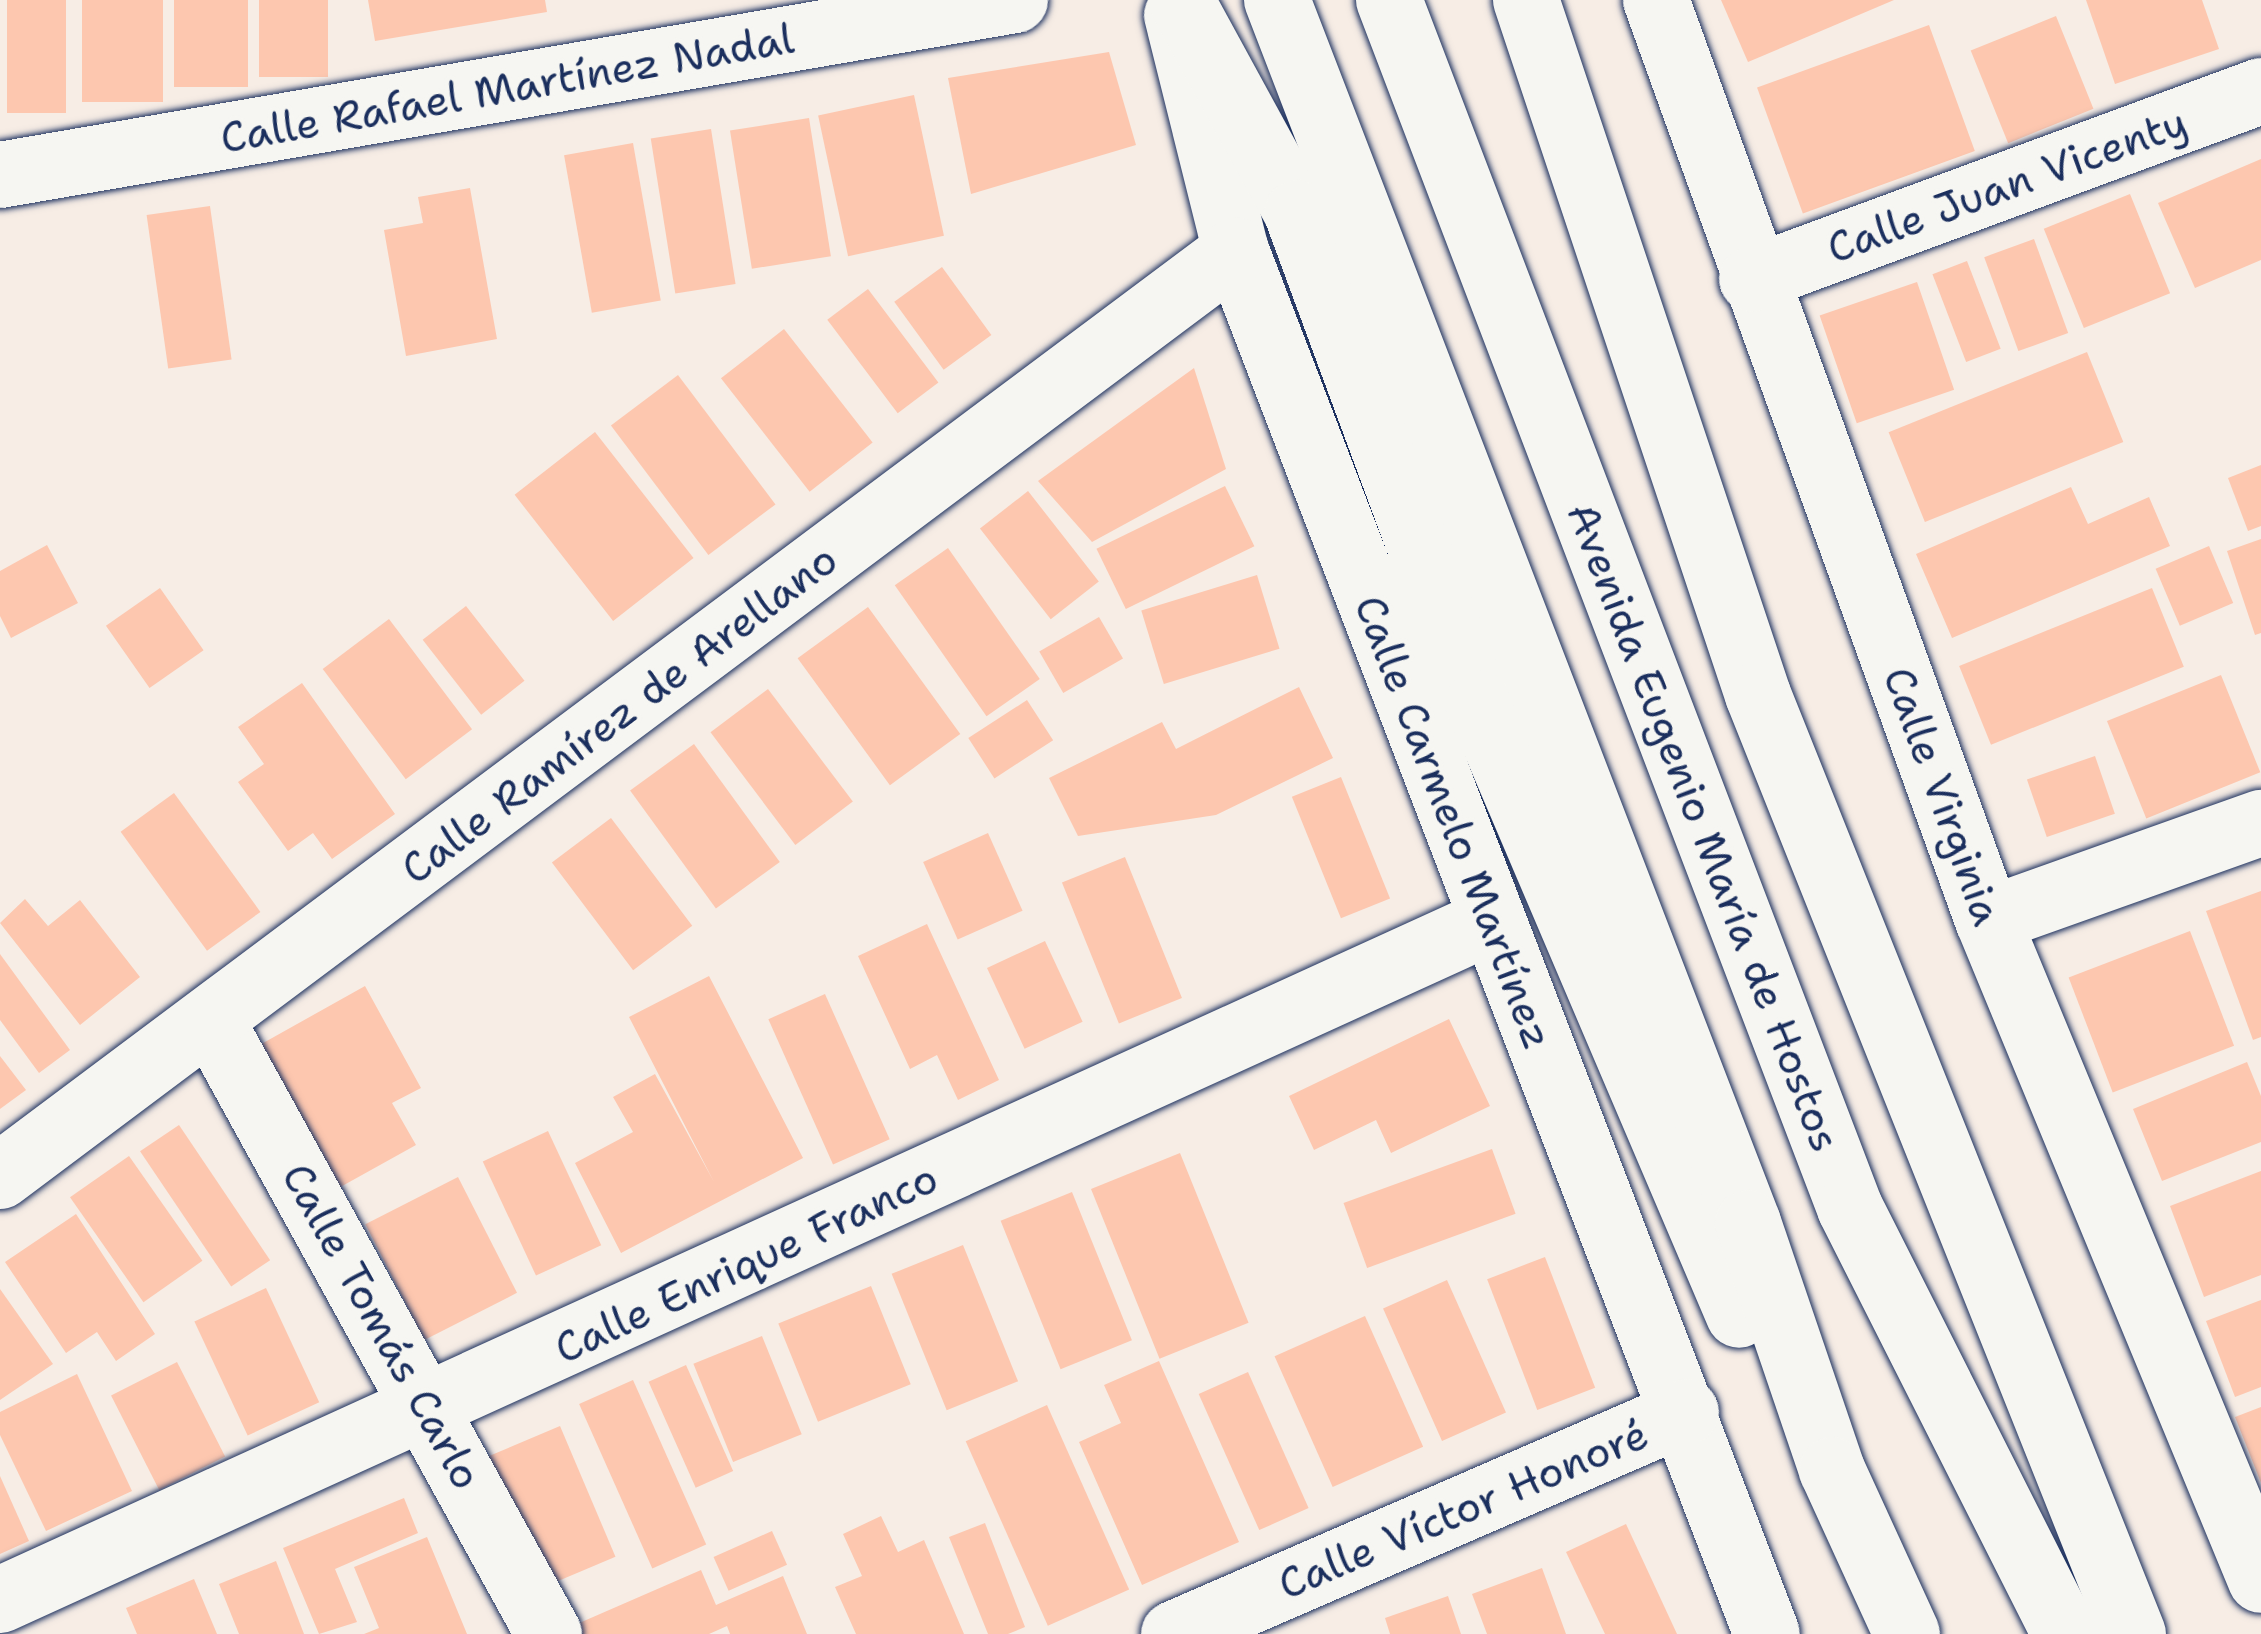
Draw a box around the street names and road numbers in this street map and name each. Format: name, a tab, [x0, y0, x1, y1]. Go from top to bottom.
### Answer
street label: Calle Rafael Martínez Nadal	[216, 13, 798, 163]
street label: Calle Juan Vicenty	[1820, 96, 2194, 274]
street label: Avenida Eugenio María de Hostos	[1557, 496, 1851, 1158]
street label: Calle Ramírez de Arellano	[391, 534, 847, 894]
street label: Calle Carmelo Martínez	[1344, 588, 1564, 1056]
street label: Calle Virginia	[1873, 660, 2013, 932]
street label: Calle Enrique Franco	[546, 1152, 946, 1374]
street label: Calle Tomás Carlo	[272, 1154, 492, 1498]
street label: Calle Víctor Honoré	[1271, 1408, 1655, 1610]

